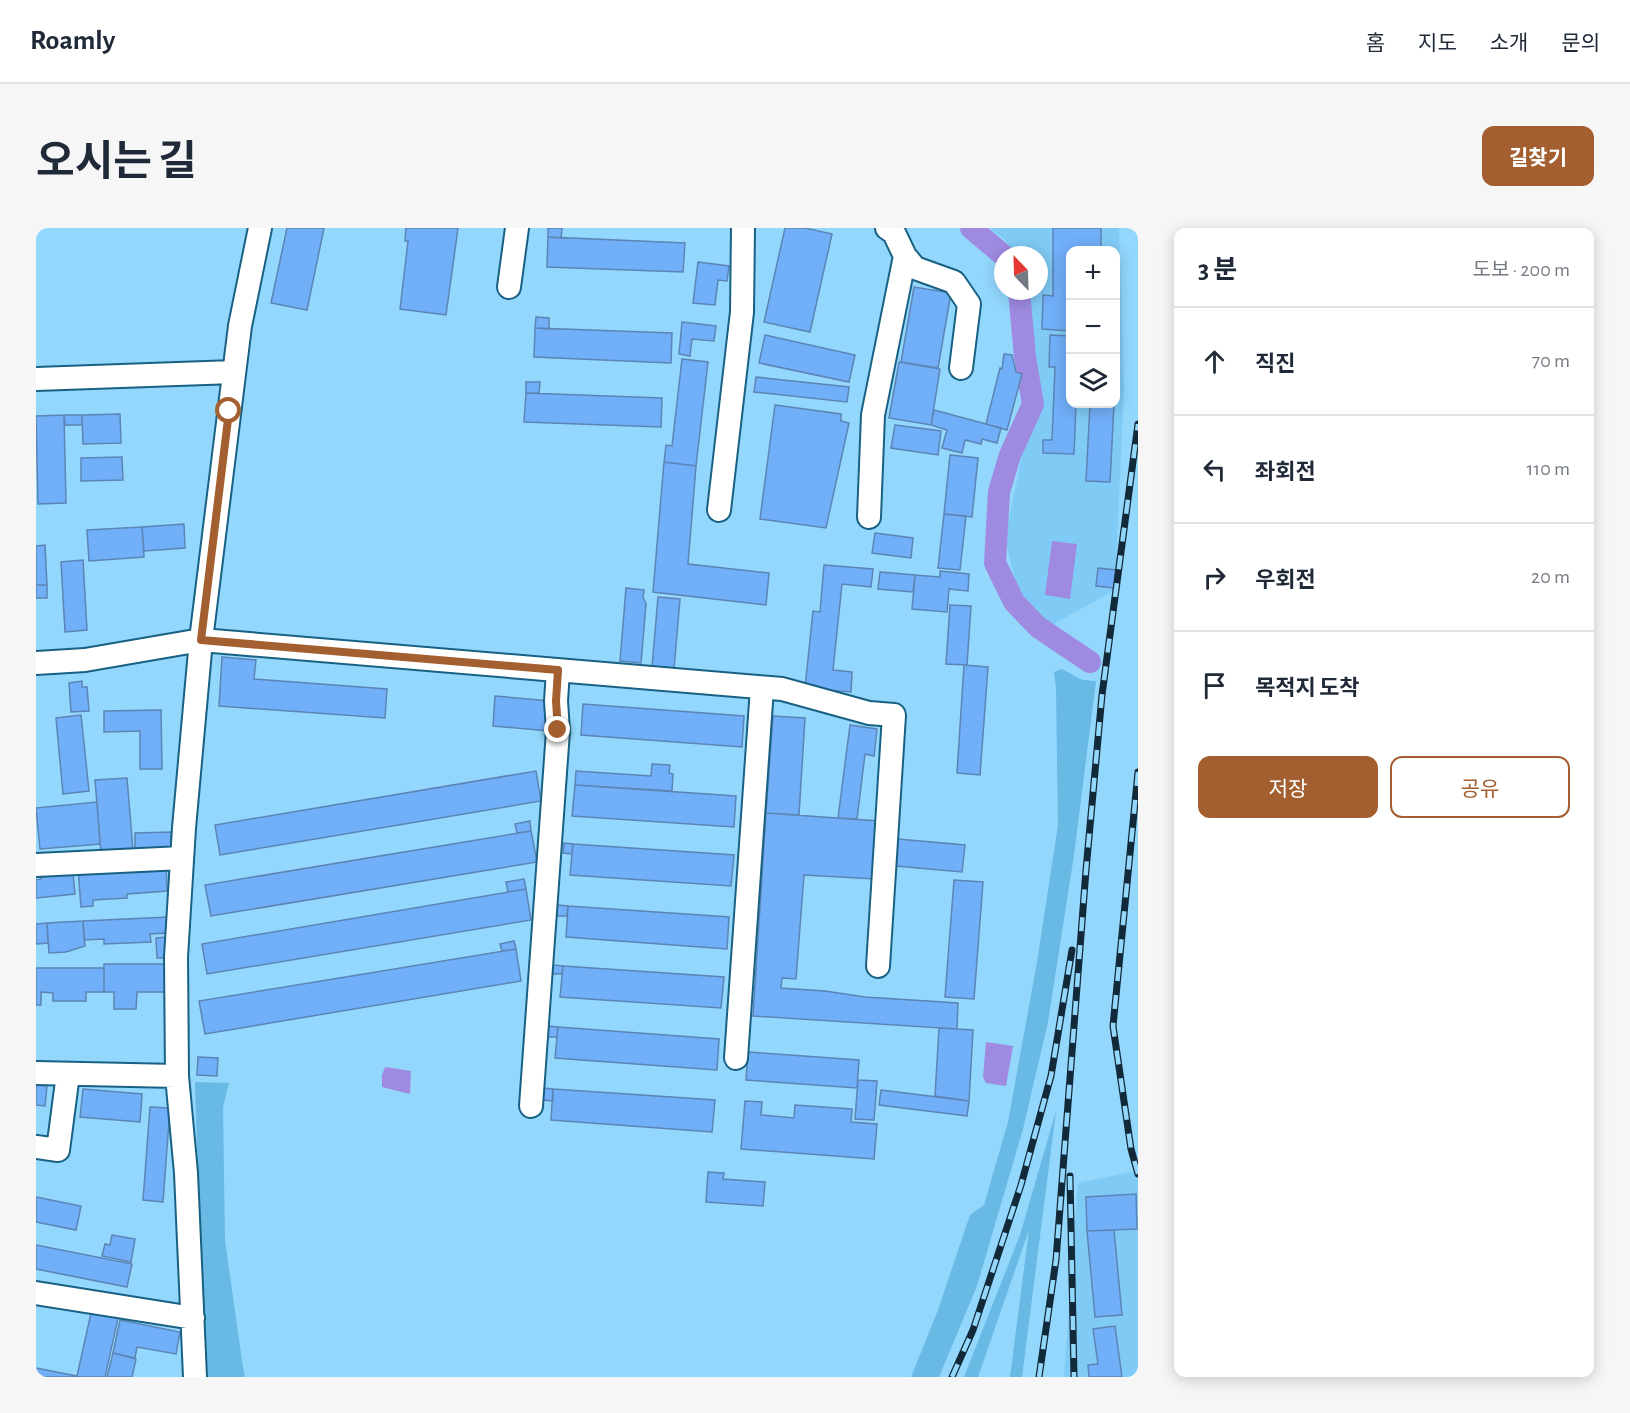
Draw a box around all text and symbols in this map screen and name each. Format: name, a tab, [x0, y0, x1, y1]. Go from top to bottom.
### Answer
text: Roamly	[30, 27, 115, 55]
text: 홈	[1366, 33, 1385, 54]
text: 지도	[1418, 33, 1457, 54]
text: 소개	[1490, 33, 1528, 54]
text: 문의	[1561, 33, 1600, 54]
button: 길찾기	[1482, 126, 1594, 186]
text: 오시는 길	[36, 141, 197, 183]
north arrow	[994, 246, 1048, 300]
map controls	[1066, 246, 1120, 408]
button: +	[1066, 246, 1120, 300]
text: 3 분	[1198, 257, 1237, 283]
text: 도보 · 200 m	[1473, 260, 1570, 280]
button: −	[1066, 300, 1120, 354]
icon: ahead	[1198, 345, 1231, 378]
text: 70 m	[1532, 351, 1570, 371]
text: 직진	[1255, 353, 1295, 375]
button: layers	[1066, 354, 1120, 408]
route start	[215, 397, 241, 423]
icon: left	[1198, 453, 1231, 486]
text: 110 m	[1526, 459, 1570, 479]
text: 좌회전	[1255, 461, 1316, 483]
icon: right	[1198, 561, 1231, 594]
text: 20 m	[1531, 567, 1570, 587]
text: 우회전	[1255, 569, 1316, 591]
icon: arrive	[1198, 669, 1231, 702]
text: 목적지 도착	[1255, 677, 1360, 699]
route end	[544, 716, 570, 742]
button: 저장	[1198, 756, 1378, 818]
button: 공유	[1390, 756, 1570, 818]

